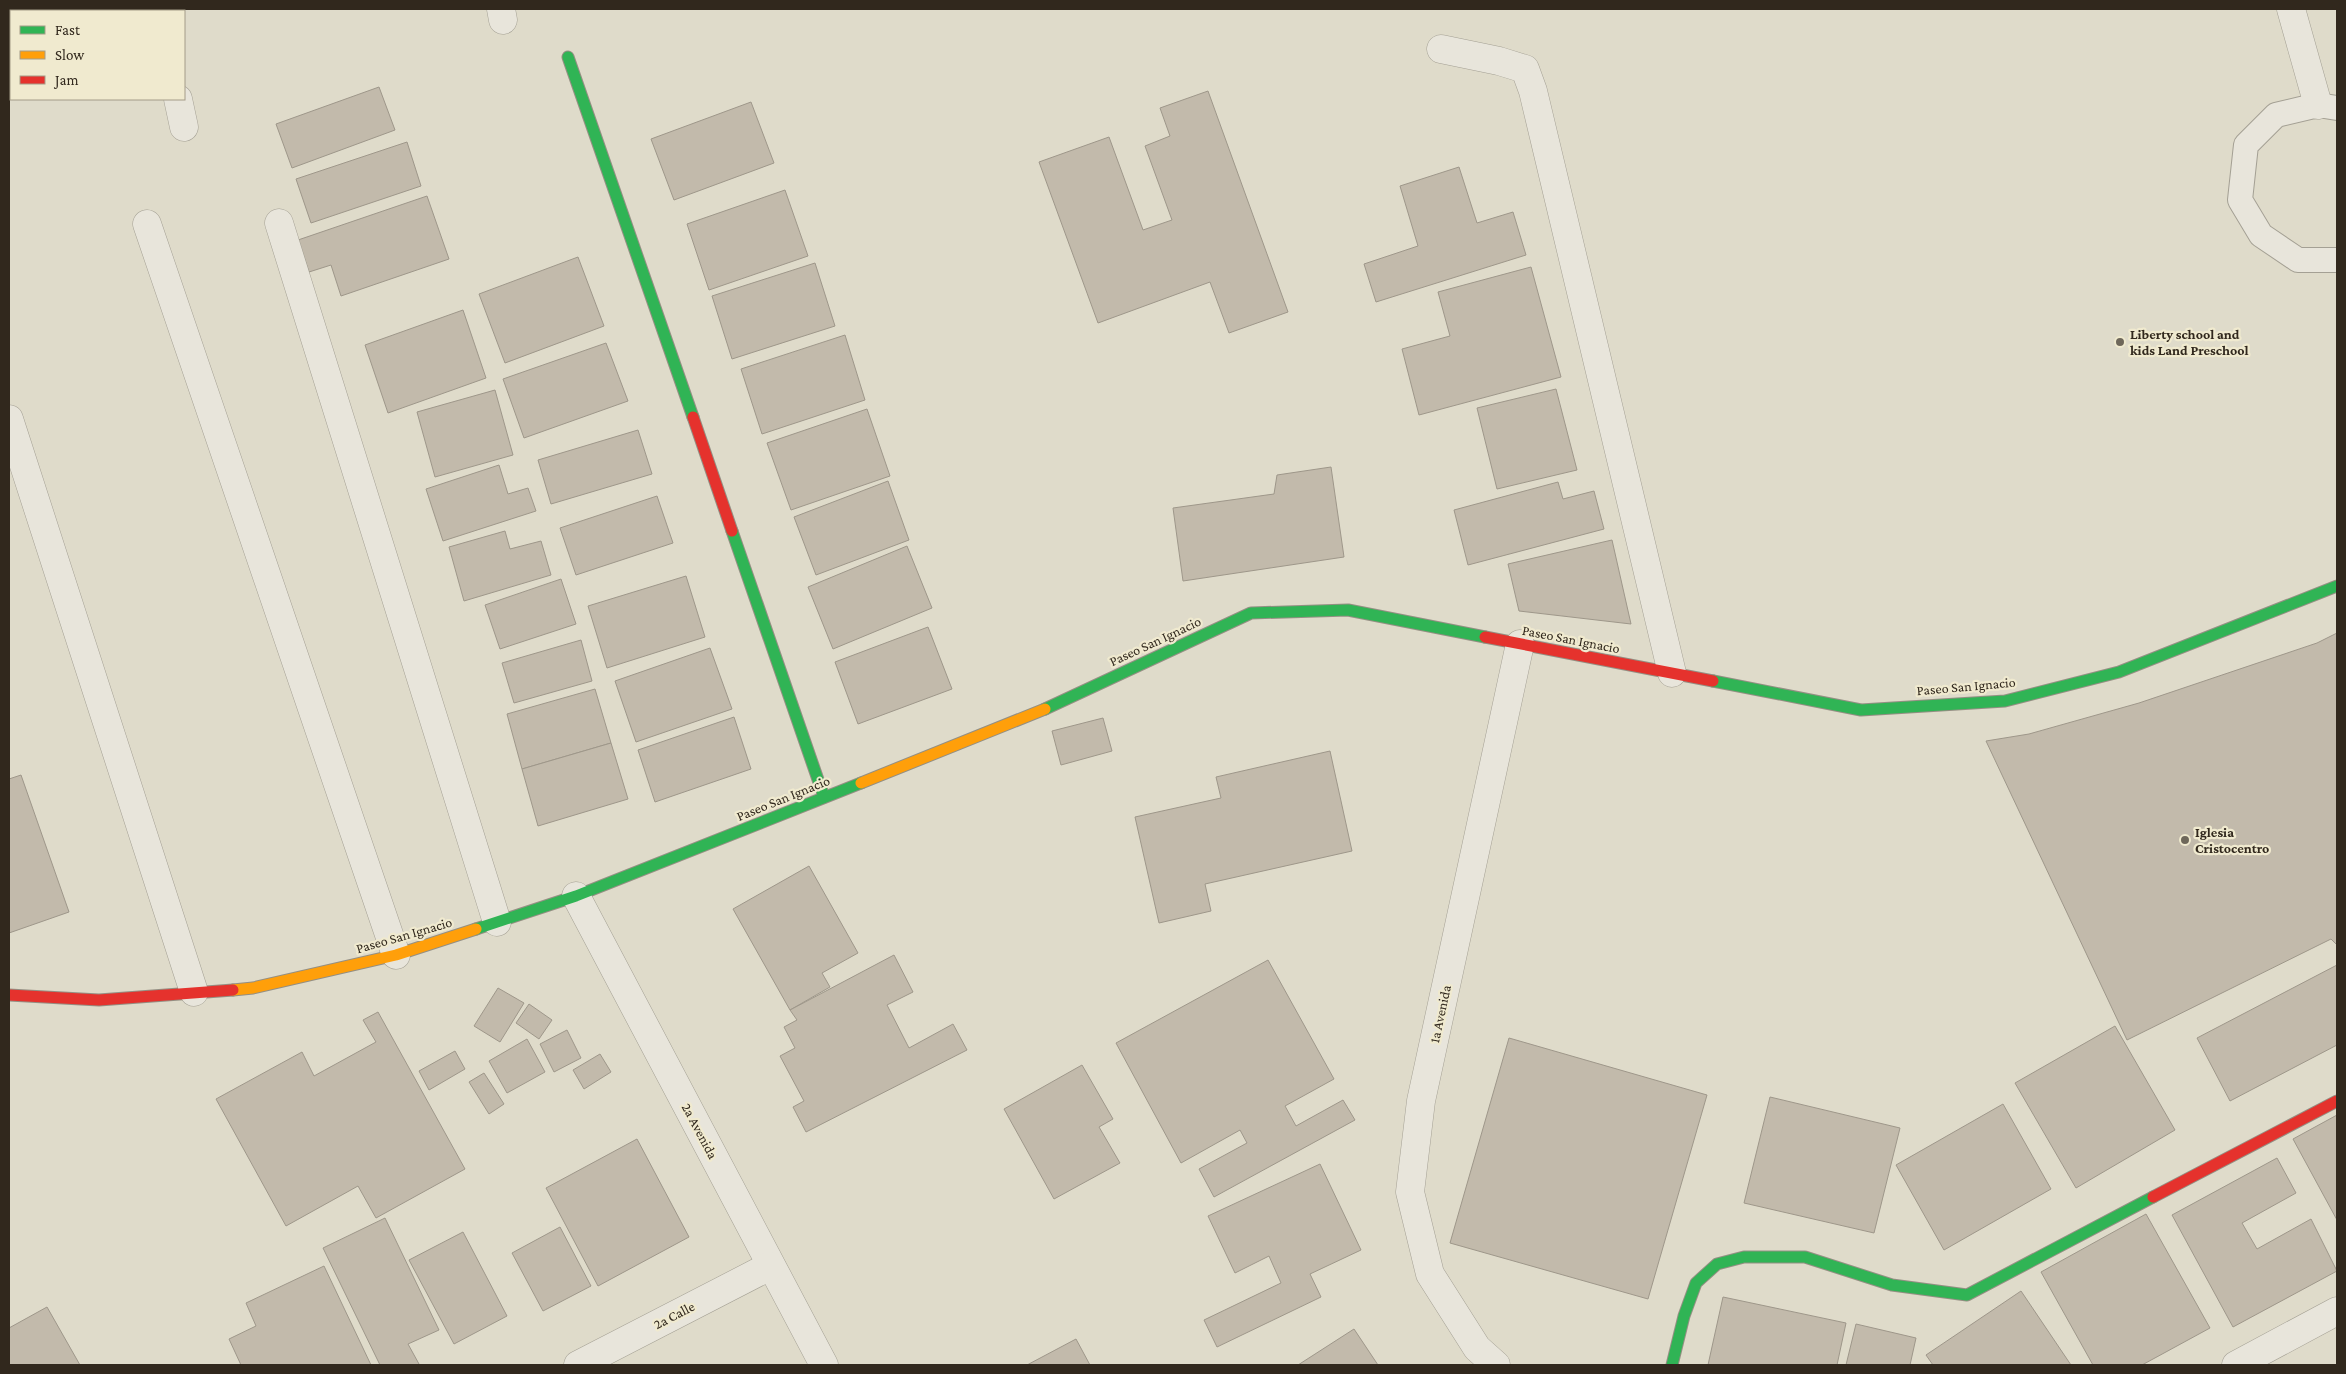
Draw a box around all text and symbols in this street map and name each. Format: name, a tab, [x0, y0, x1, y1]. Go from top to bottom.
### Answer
legend	[10, 10, 185, 100]
text: Fast	[55, 22, 81, 38]
text: Slow	[55, 47, 85, 63]
text: Jam	[53, 72, 78, 89]
place label: Liberty school and kids Land Preschool	[2130, 326, 2249, 358]
marker: Liberty school and kids Land Preschool	[2114, 336, 2126, 348]
street label: Paseo San Ignacio	[1107, 613, 1203, 669]
street label: Paseo San Ignacio	[1521, 622, 1621, 656]
street label: Paseo San Ignacio	[1916, 674, 2016, 698]
street label: Paseo San Ignacio	[734, 772, 832, 824]
place label: Iglesia Cristocentro	[2195, 824, 2269, 856]
marker: Iglesia Cristocentro	[2179, 834, 2191, 846]
street label: Paseo San Ignacio	[354, 914, 454, 956]
street label: 1a Avenida	[1426, 983, 1454, 1044]
street label: 2a Avenida	[679, 1100, 722, 1162]
street label: 2a Calle	[651, 1298, 697, 1332]

